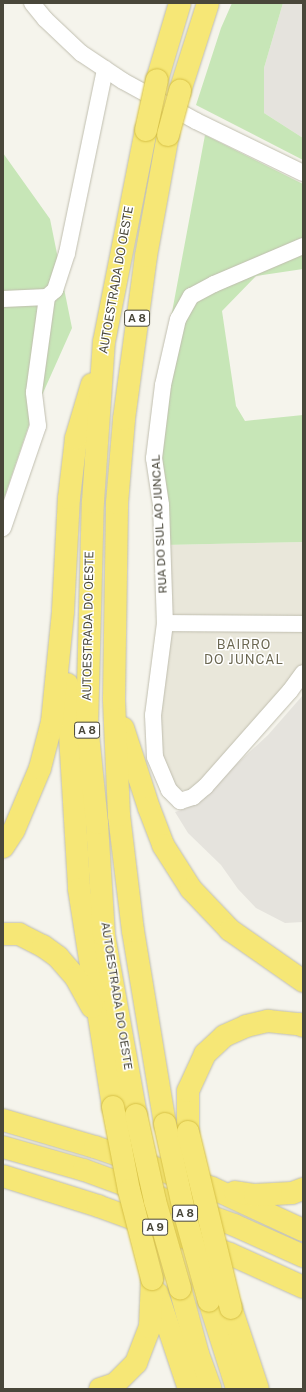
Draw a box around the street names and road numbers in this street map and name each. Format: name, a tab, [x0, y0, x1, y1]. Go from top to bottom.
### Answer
street label: AUTOESTRADA DO OESTE	[97, 205, 137, 355]
road number: A 8	[124, 309, 150, 327]
street label: RUA DO SUL AO JUNCAL	[149, 454, 171, 594]
street label: AUTOESTRADA DO OESTE	[80, 551, 98, 701]
road number: A 8	[74, 721, 100, 739]
street label: AUTOESTRADA DO OESTE	[97, 921, 135, 1071]
road number: A 8	[172, 1204, 198, 1222]
road number: A 9	[142, 1218, 168, 1236]

